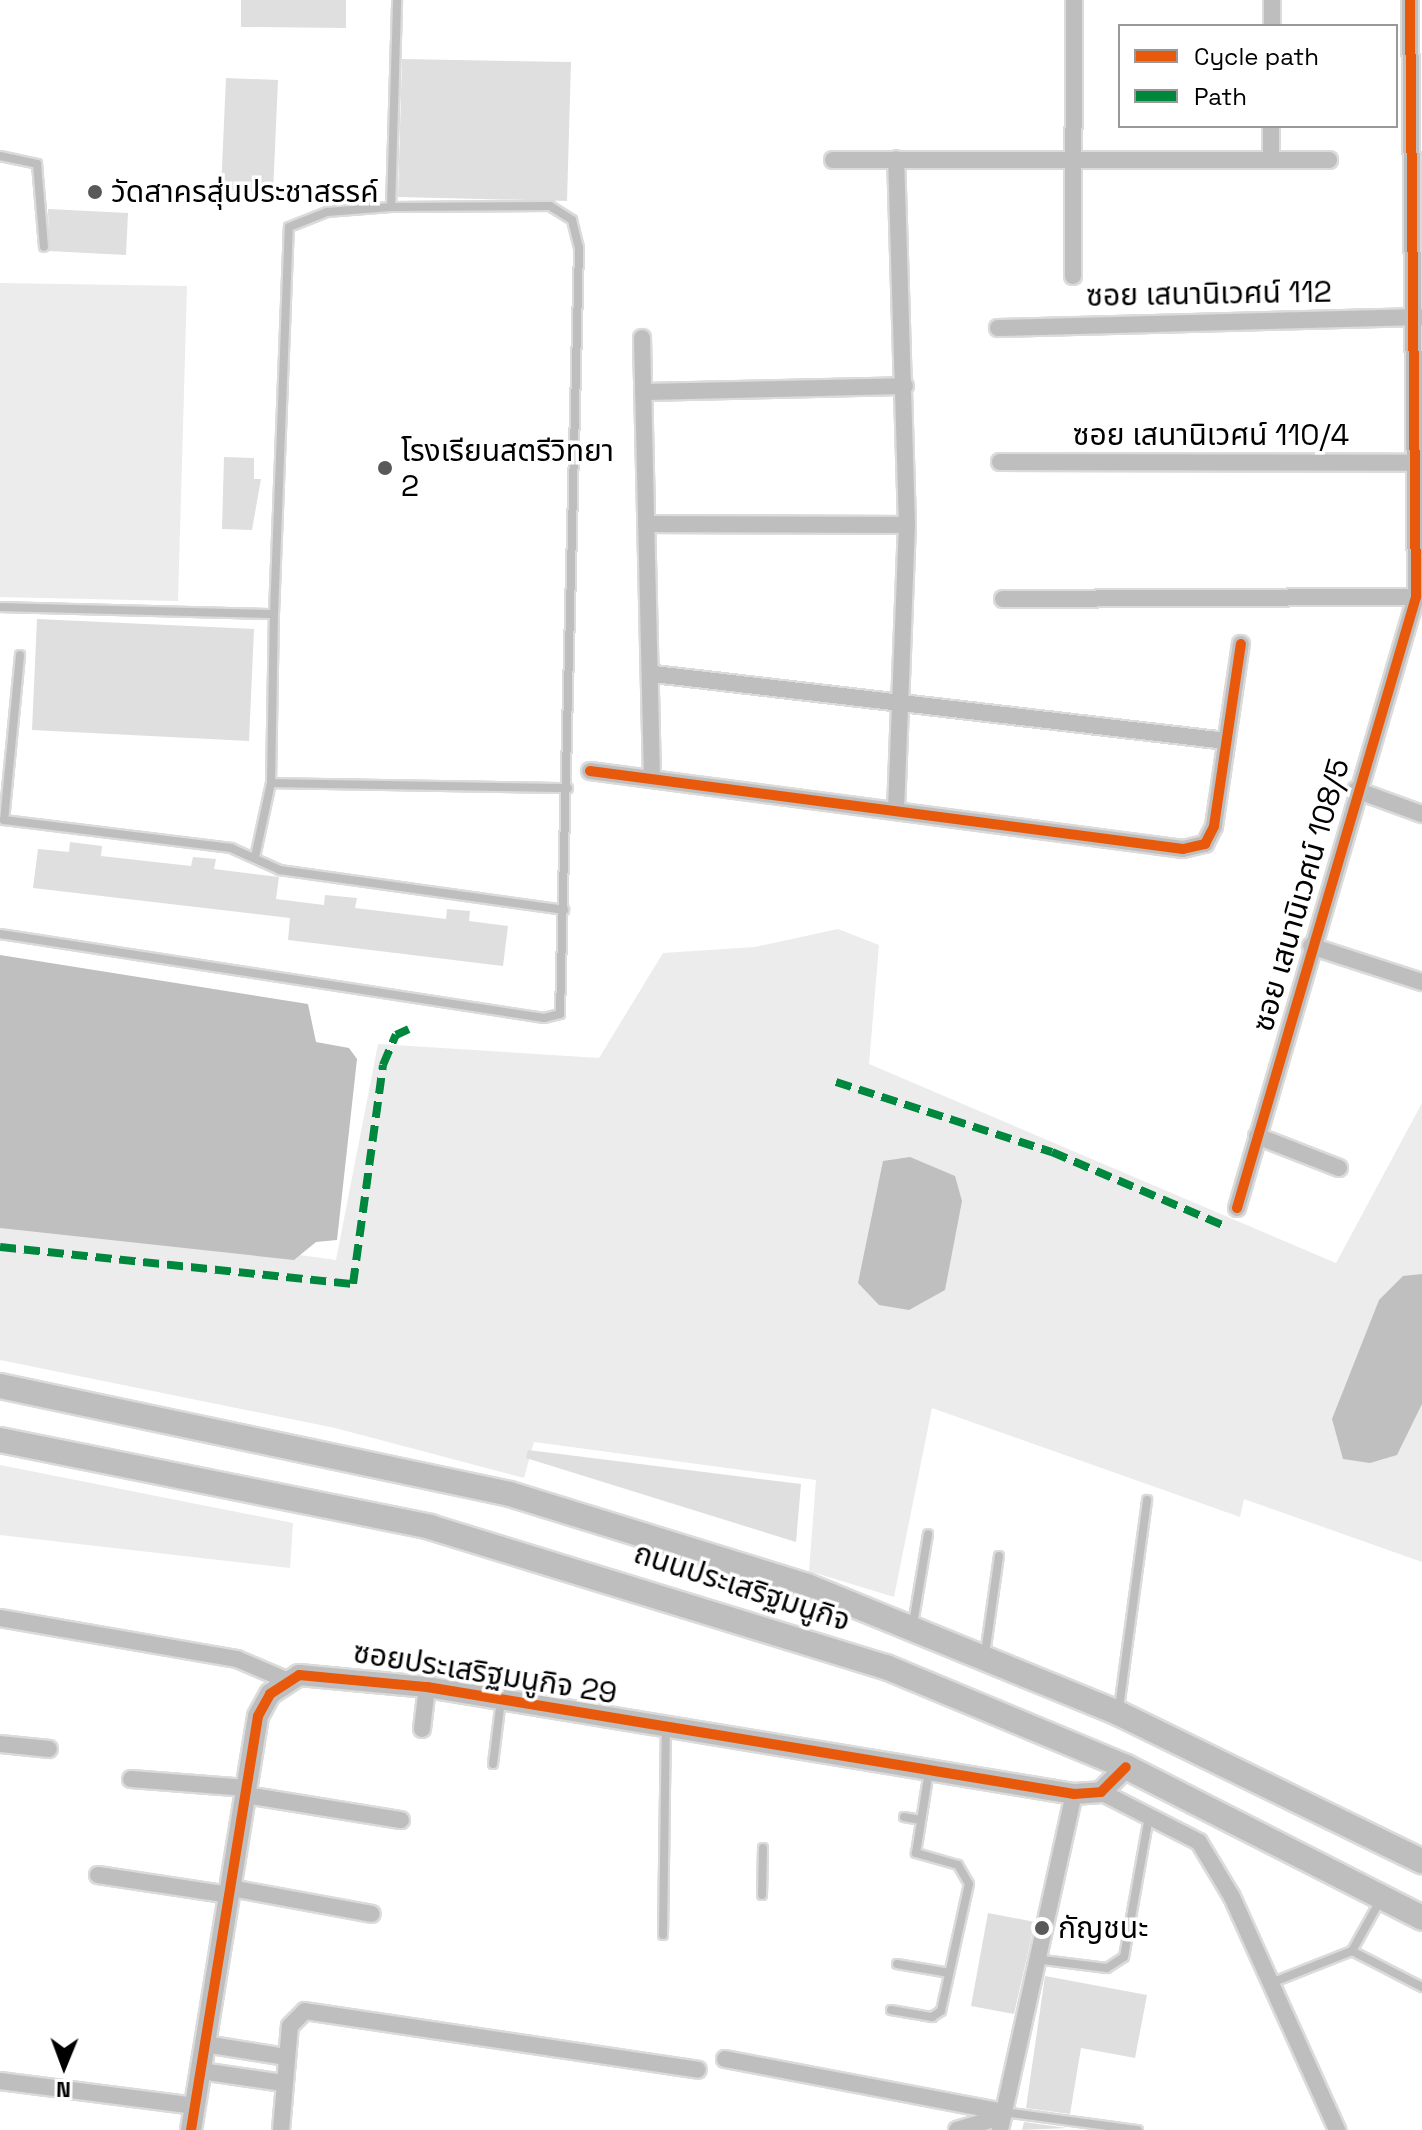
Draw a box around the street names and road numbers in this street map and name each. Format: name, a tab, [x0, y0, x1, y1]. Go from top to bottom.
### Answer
street label: ซอย เสนานิเวศน์ 112	[1086, 274, 1332, 314]
street label: ซอย เสนานิเวศน์ 110/4	[1073, 417, 1349, 453]
street label: ซอย เสนานิเวศน์ 108/5	[1245, 755, 1357, 1035]
street label: ถนนประเสริฐมนูกิจ	[629, 1535, 855, 1639]
street label: ซอยประเสริฐมนูกิจ 29	[351, 1634, 619, 1712]

